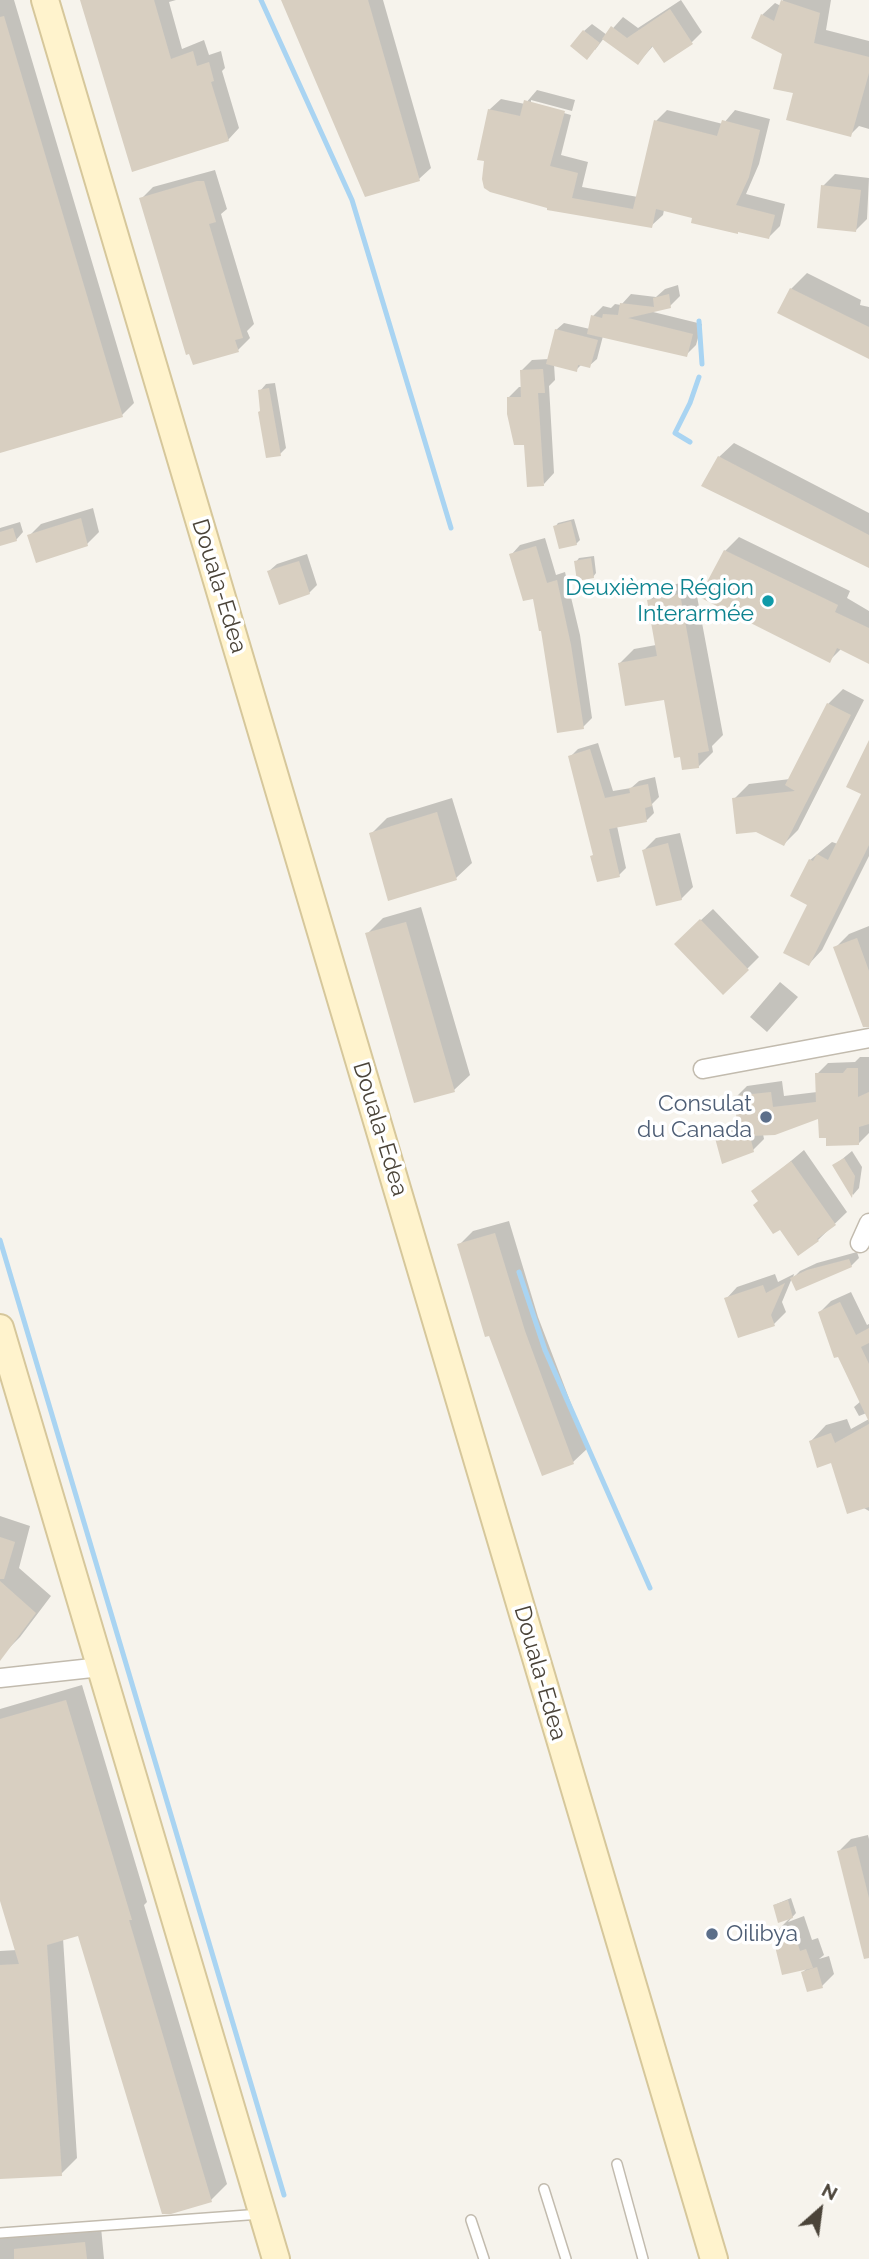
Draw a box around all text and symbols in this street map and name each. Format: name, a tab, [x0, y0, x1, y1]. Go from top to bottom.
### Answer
street label: Douala-Edea	[186, 516, 252, 656]
place label: Deuxième Région Interarmée	[565, 574, 754, 628]
marker: Deuxième Région Interarmée	[760, 593, 776, 609]
street label: Douala-Edea	[347, 1059, 413, 1199]
place label: Consulat du Canada	[637, 1090, 752, 1144]
marker: Consulat du Canada	[758, 1109, 774, 1125]
street label: Douala-Edea	[508, 1602, 572, 1744]
place label: Oilibya	[726, 1920, 798, 1948]
marker: Oilibya	[704, 1926, 720, 1942]
north arrow	[785, 2175, 855, 2245]
text: N	[818, 2178, 841, 2205]

